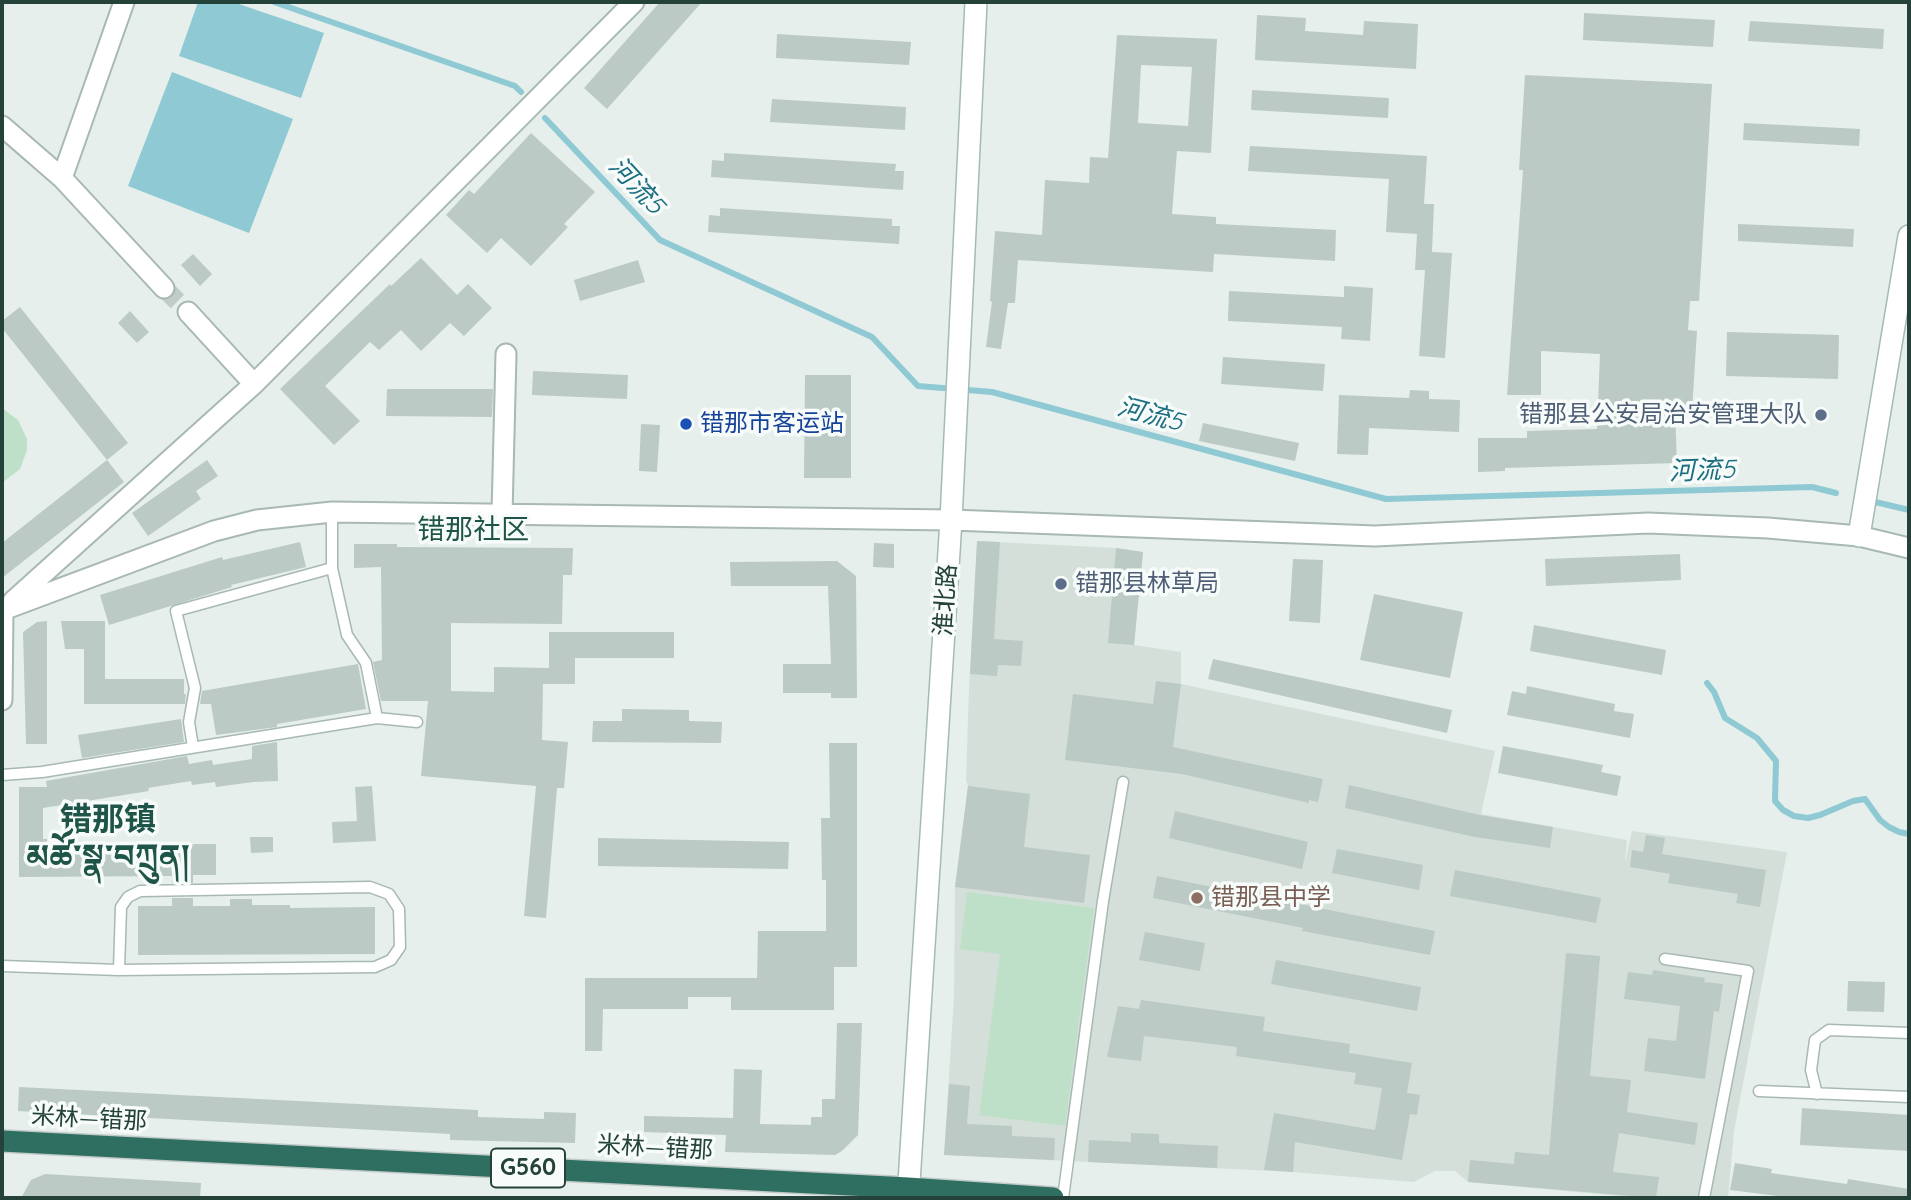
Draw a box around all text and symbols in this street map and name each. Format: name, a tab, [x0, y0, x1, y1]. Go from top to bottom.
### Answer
water label: 河流5	[602, 151, 670, 221]
water label: 河流5	[1114, 391, 1186, 439]
place label: 错那县公安局治安管理大队	[1519, 401, 1807, 429]
marker: 错那县公安局治安管理大队	[1813, 407, 1829, 423]
place label: 错那市客运站	[700, 410, 844, 438]
marker: 错那市客运站	[678, 416, 694, 432]
water label: 河流5	[1668, 454, 1736, 488]
district label: 错那社区	[417, 514, 529, 548]
street label: 淮北路	[929, 563, 963, 637]
place label: 错那县林草局	[1075, 570, 1219, 598]
marker: 错那县林草局	[1053, 576, 1069, 592]
district label: 错那镇 མཚོ་སྣ་བཀྲུན།	[26, 801, 190, 876]
place label: 错那县中学	[1211, 884, 1331, 912]
marker: 错那县中学	[1189, 890, 1205, 906]
street label: 米林—错那	[30, 1102, 148, 1136]
street label: 米林—错那	[596, 1131, 714, 1165]
road number: G560	[491, 1148, 565, 1188]

